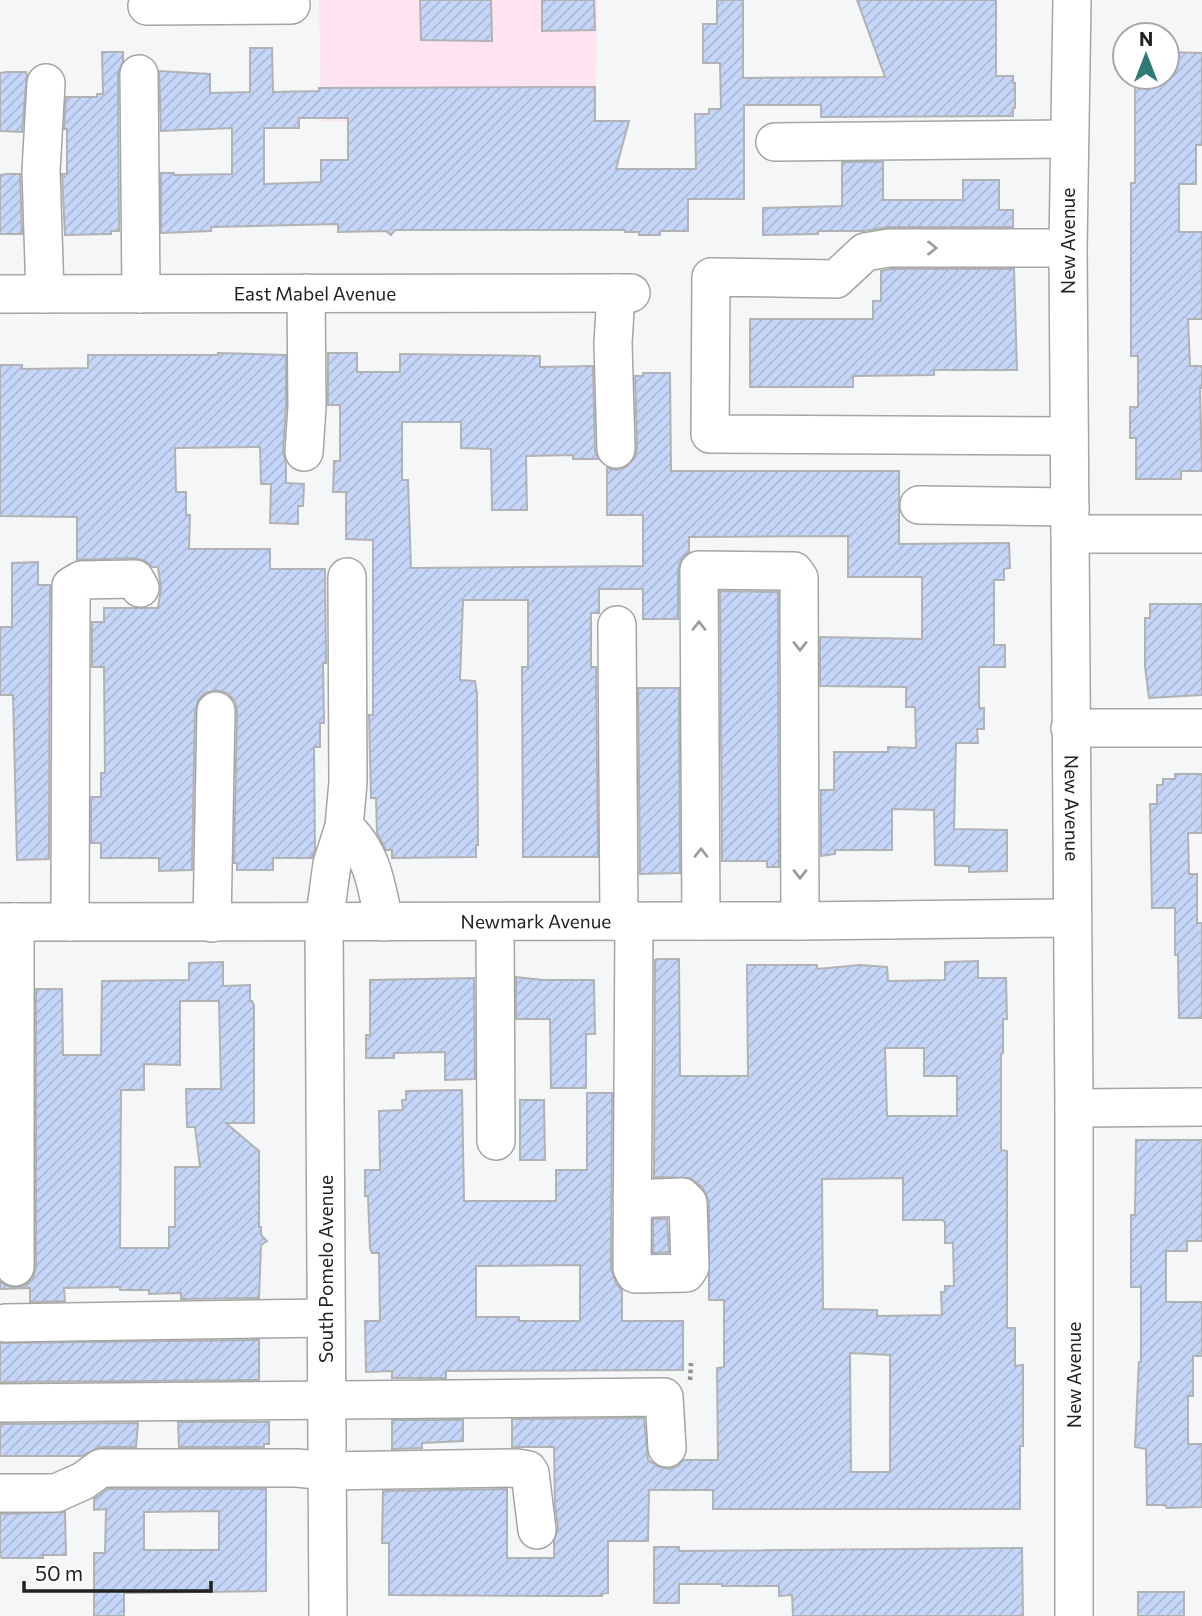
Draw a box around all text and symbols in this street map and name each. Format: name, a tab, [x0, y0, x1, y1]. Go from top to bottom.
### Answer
north arrow	[1111, 21, 1181, 91]
text: N	[1139, 27, 1153, 50]
street label: New Avenue	[1056, 188, 1079, 294]
one-way arrow	[928, 240, 938, 256]
street label: East Mabel Avenue	[234, 281, 396, 305]
one-way arrow	[691, 620, 707, 630]
one-way arrow	[792, 641, 807, 652]
street label: New Avenue	[1061, 755, 1084, 861]
one-way arrow	[693, 847, 709, 858]
one-way arrow	[792, 869, 808, 879]
street label: Newmark Avenue	[461, 909, 611, 932]
street label: South Pomelo Avenue	[314, 1175, 337, 1363]
street label: New Avenue	[1062, 1322, 1085, 1428]
scale bar	[24, 1550, 212, 1594]
text: 50 m	[35, 1560, 83, 1585]

